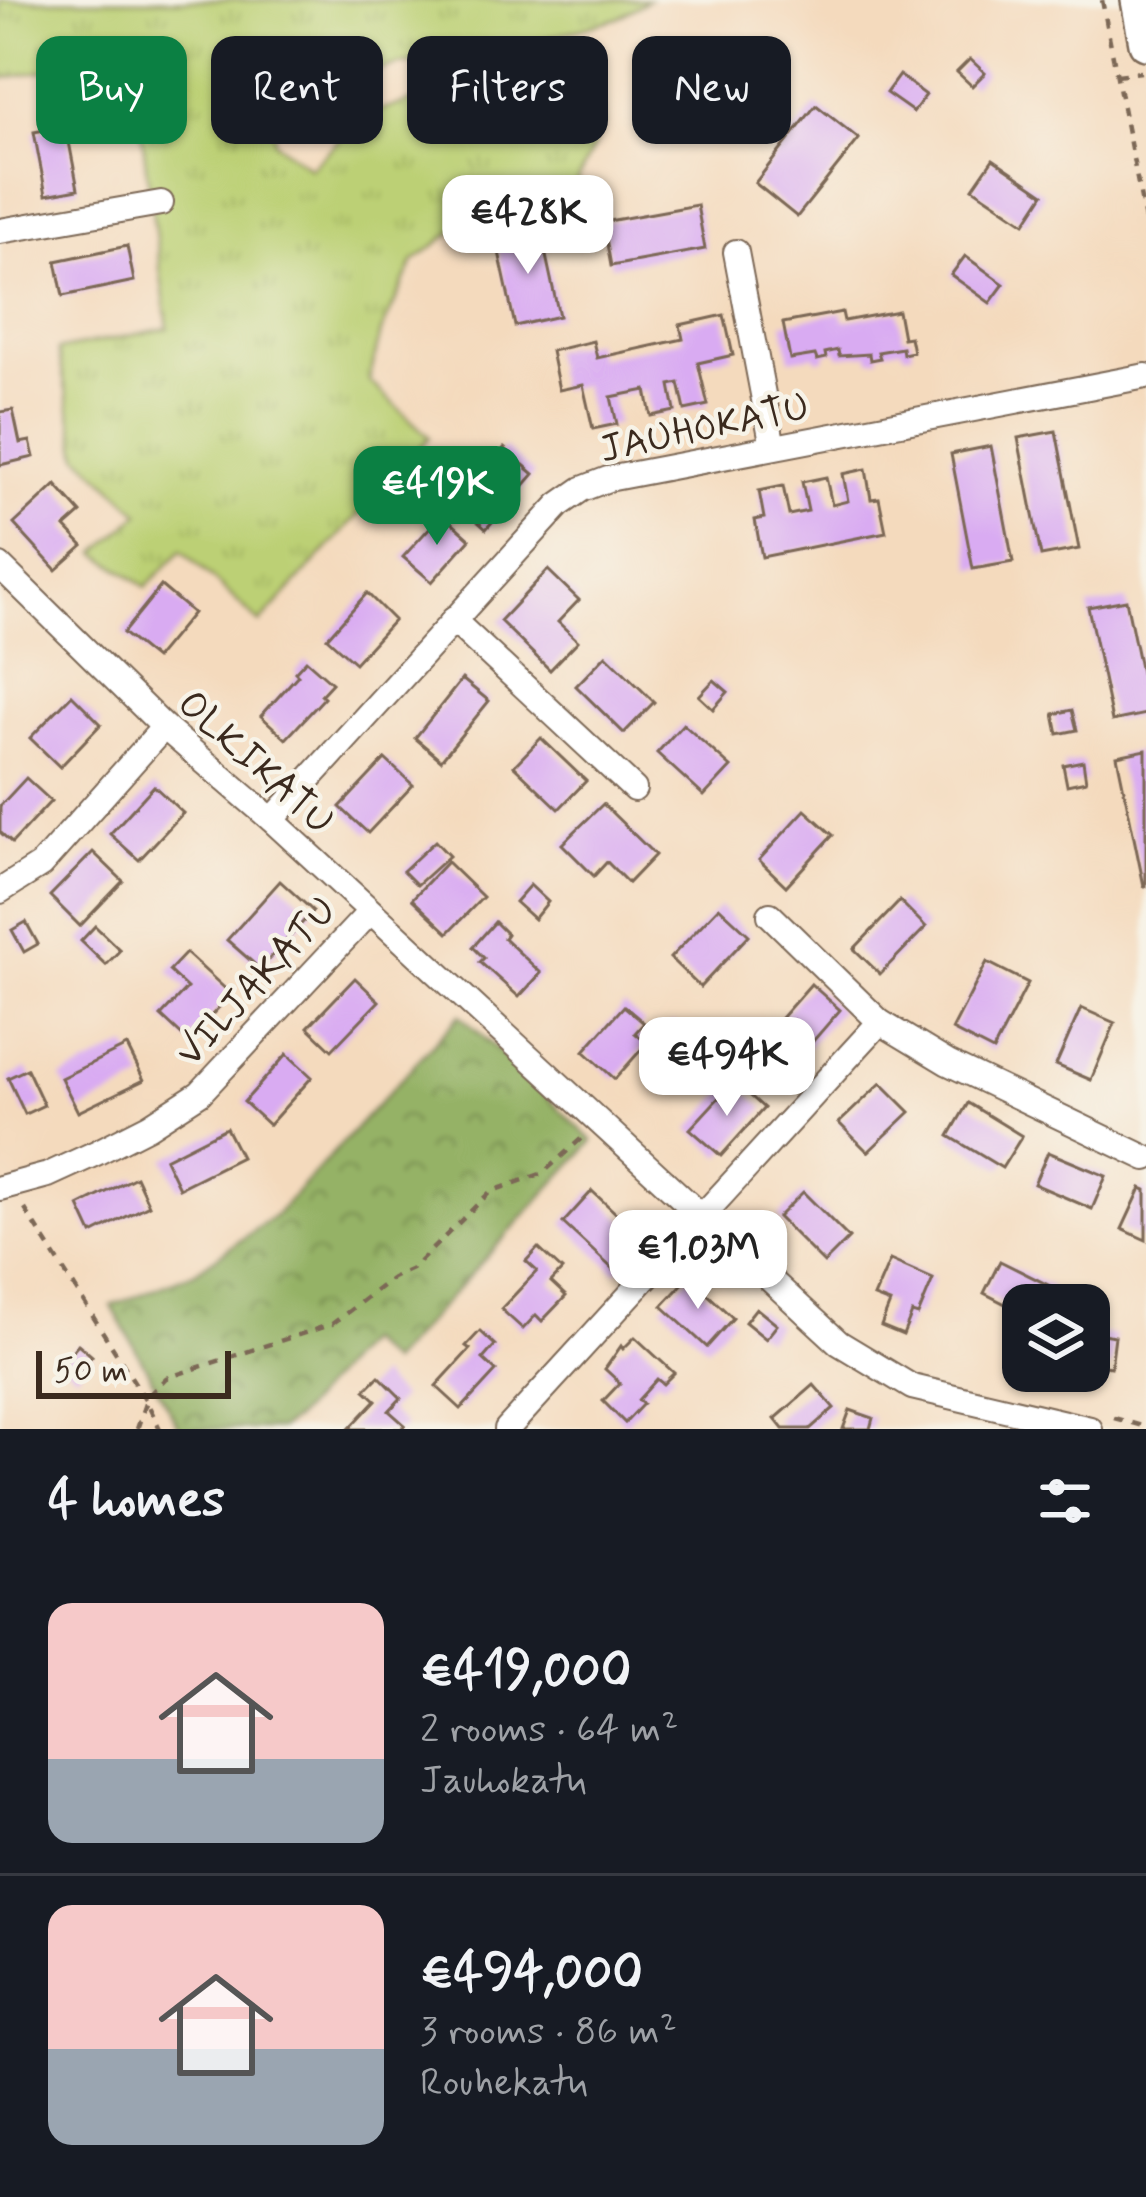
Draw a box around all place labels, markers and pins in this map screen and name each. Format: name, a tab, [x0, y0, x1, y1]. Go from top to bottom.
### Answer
pin: €428K	[444, 175, 612, 277]
pin: €419K	[353, 446, 521, 548]
pin: €494K	[643, 1017, 811, 1119]
pin: €1.03M	[600, 1210, 796, 1312]

